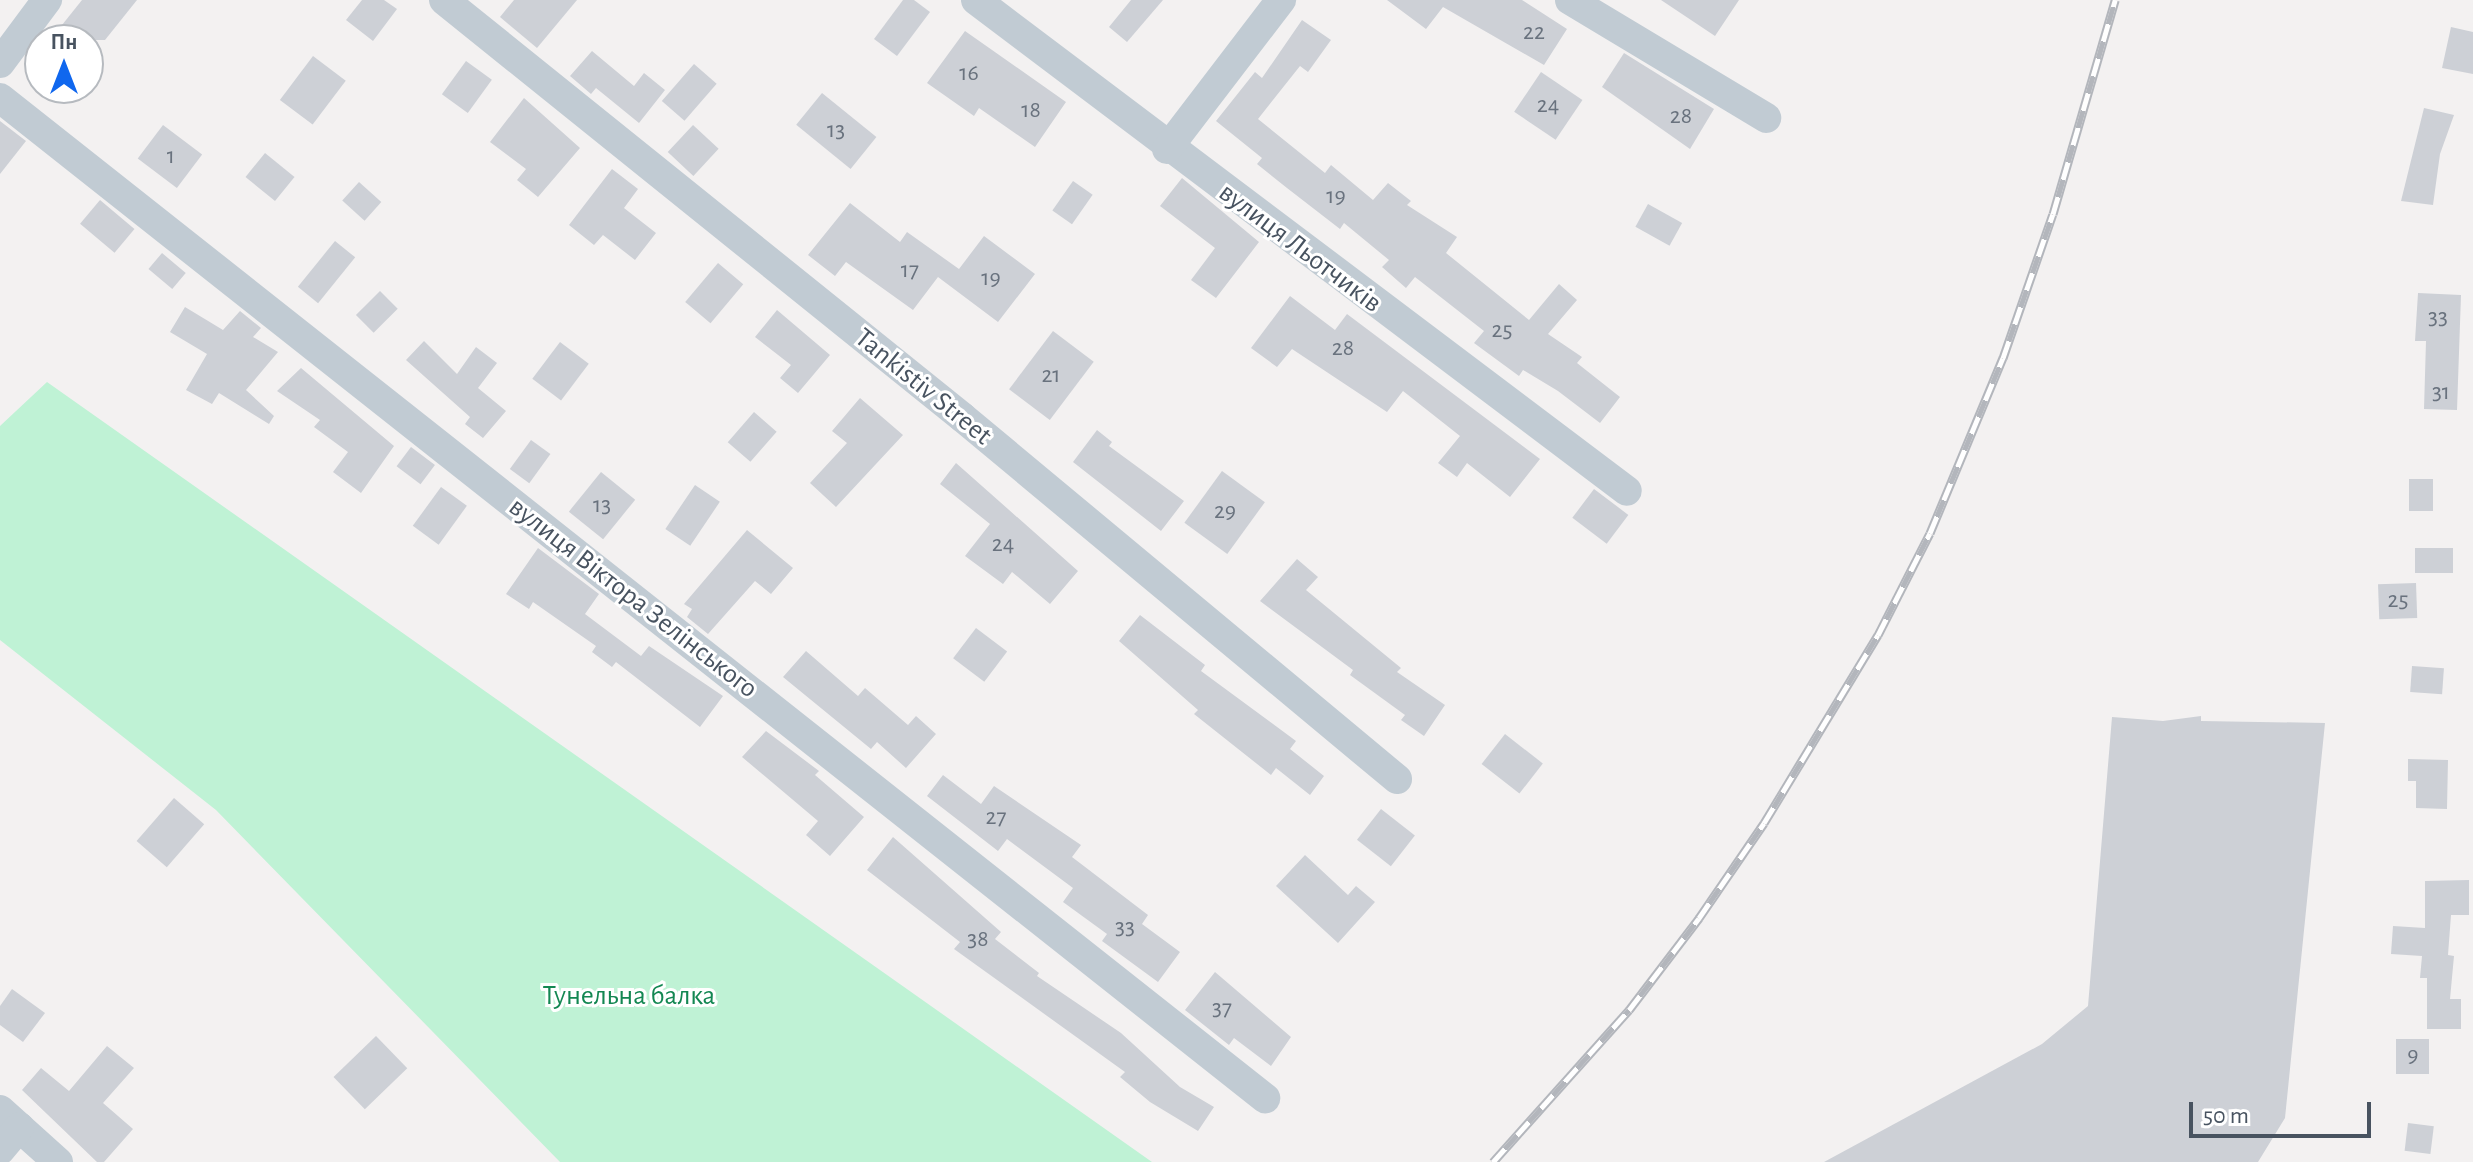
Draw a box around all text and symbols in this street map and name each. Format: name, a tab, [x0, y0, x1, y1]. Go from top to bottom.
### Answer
house number: 22	[1523, 19, 1545, 47]
north arrow	[24, 24, 104, 104]
text: Пн	[51, 31, 77, 53]
house number: 16	[959, 60, 979, 88]
house number: 24	[1537, 92, 1559, 120]
house number: 18	[1021, 97, 1041, 125]
house number: 28	[1670, 103, 1692, 131]
house number: 13	[827, 117, 845, 145]
house number: 1	[167, 143, 175, 171]
street label: вулиця Льотчиків	[1212, 176, 1388, 320]
house number: 19	[1326, 183, 1346, 211]
house number: 17	[901, 257, 919, 285]
house number: 19	[981, 265, 1001, 293]
house number: 33	[2428, 304, 2448, 332]
house number: 25	[1492, 317, 1512, 345]
street label: Tankistiv Street	[848, 321, 998, 453]
house number: 28	[1332, 335, 1354, 363]
house number: 21	[1041, 362, 1061, 390]
house number: 31	[2432, 379, 2450, 407]
street label: вулиця Віктора Зелінського	[502, 490, 764, 706]
house number: 13	[593, 492, 611, 520]
house number: 29	[1214, 498, 1236, 526]
house number: 24	[992, 531, 1014, 559]
house number: 25	[2388, 587, 2408, 615]
house number: 27	[986, 804, 1006, 832]
house number: 33	[1115, 914, 1135, 942]
house number: 38	[967, 926, 989, 954]
park label: Тунельна балка	[543, 979, 715, 1013]
house number: 37	[1212, 995, 1232, 1023]
house number: 9	[2407, 1042, 2419, 1070]
scale bar	[2193, 1086, 2375, 1136]
text: 50 m	[2203, 1104, 2249, 1128]

